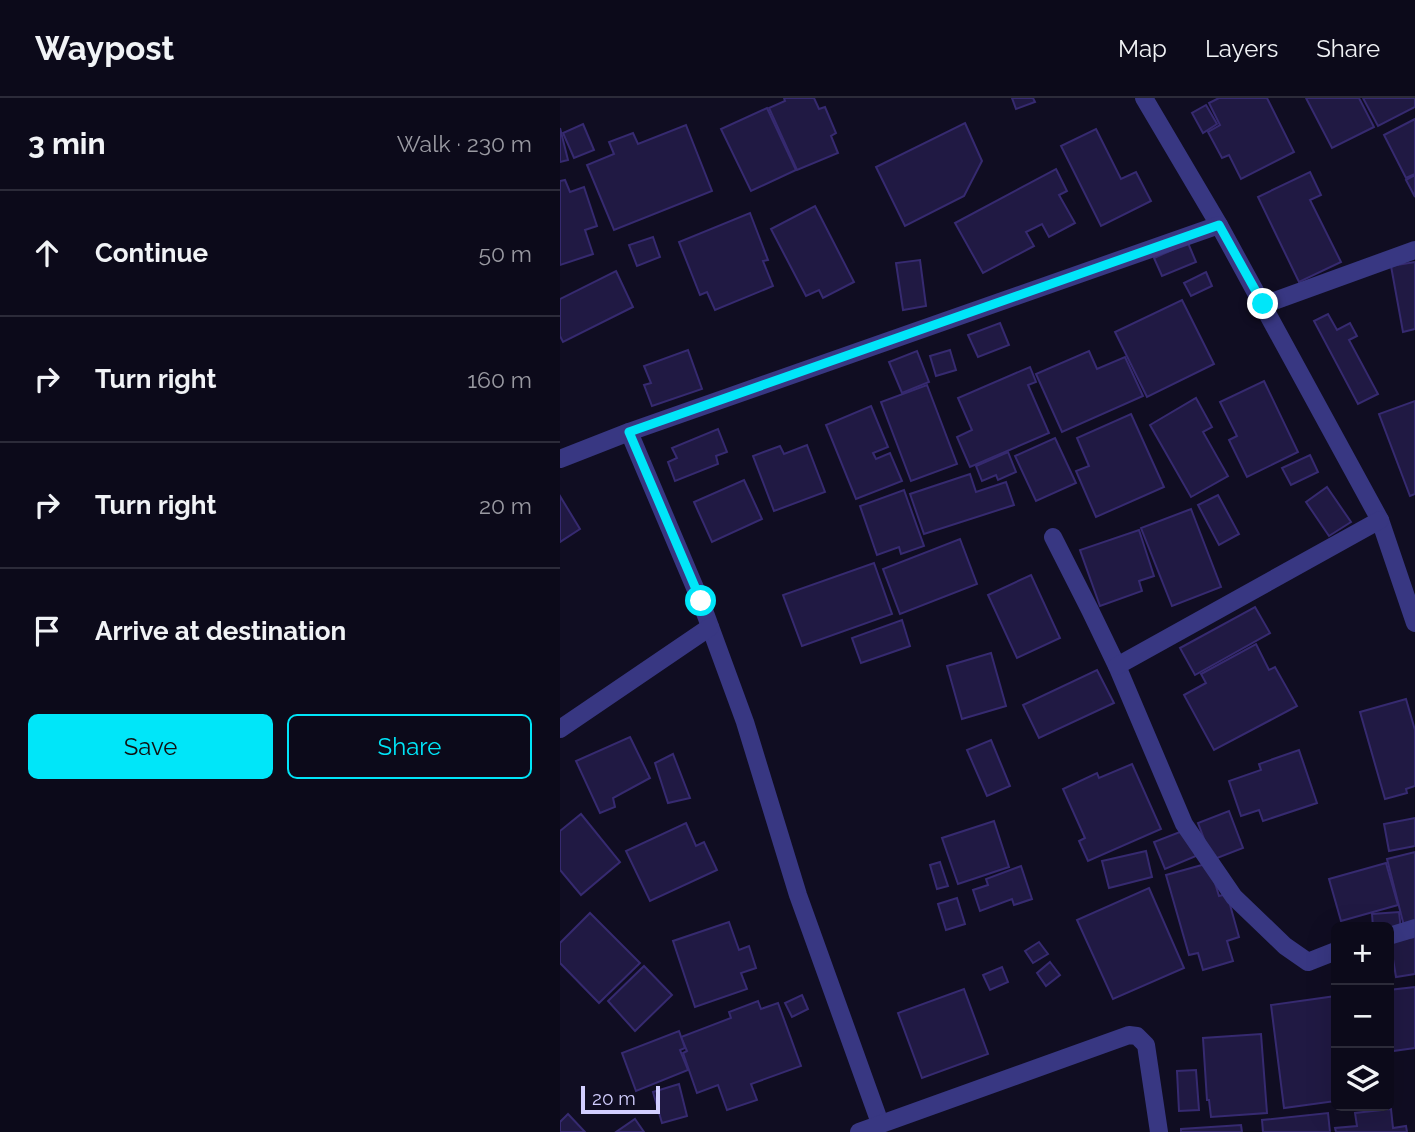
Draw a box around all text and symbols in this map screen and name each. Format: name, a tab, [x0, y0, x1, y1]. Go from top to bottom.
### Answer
text: Waypost	[35, 29, 174, 68]
text: Map	[1118, 34, 1167, 63]
text: Layers	[1205, 34, 1278, 63]
text: Share	[1316, 34, 1380, 63]
text: 3 min	[28, 126, 106, 161]
text: Walk · 230 m	[397, 130, 532, 157]
icon: ahead	[28, 234, 66, 272]
text: Continue	[95, 238, 208, 268]
text: 50 m	[478, 240, 532, 267]
route end	[1247, 288, 1278, 319]
icon: right	[28, 360, 66, 398]
text: Turn right	[95, 364, 216, 394]
text: 160 m	[467, 366, 532, 393]
icon: right	[28, 486, 66, 524]
text: Turn right	[95, 490, 216, 520]
text: 20 m	[479, 492, 532, 519]
route start	[685, 585, 716, 616]
icon: arrive	[28, 612, 66, 650]
text: Arrive at destination	[95, 616, 346, 646]
button: Save	[28, 714, 273, 779]
button: Share	[287, 714, 532, 779]
map controls	[1331, 922, 1394, 1111]
button: +	[1331, 922, 1394, 985]
button: −	[1331, 985, 1394, 1048]
button: layers	[1331, 1048, 1394, 1111]
scale bar	[581, 1083, 660, 1115]
text: 20 m	[592, 1087, 636, 1109]

